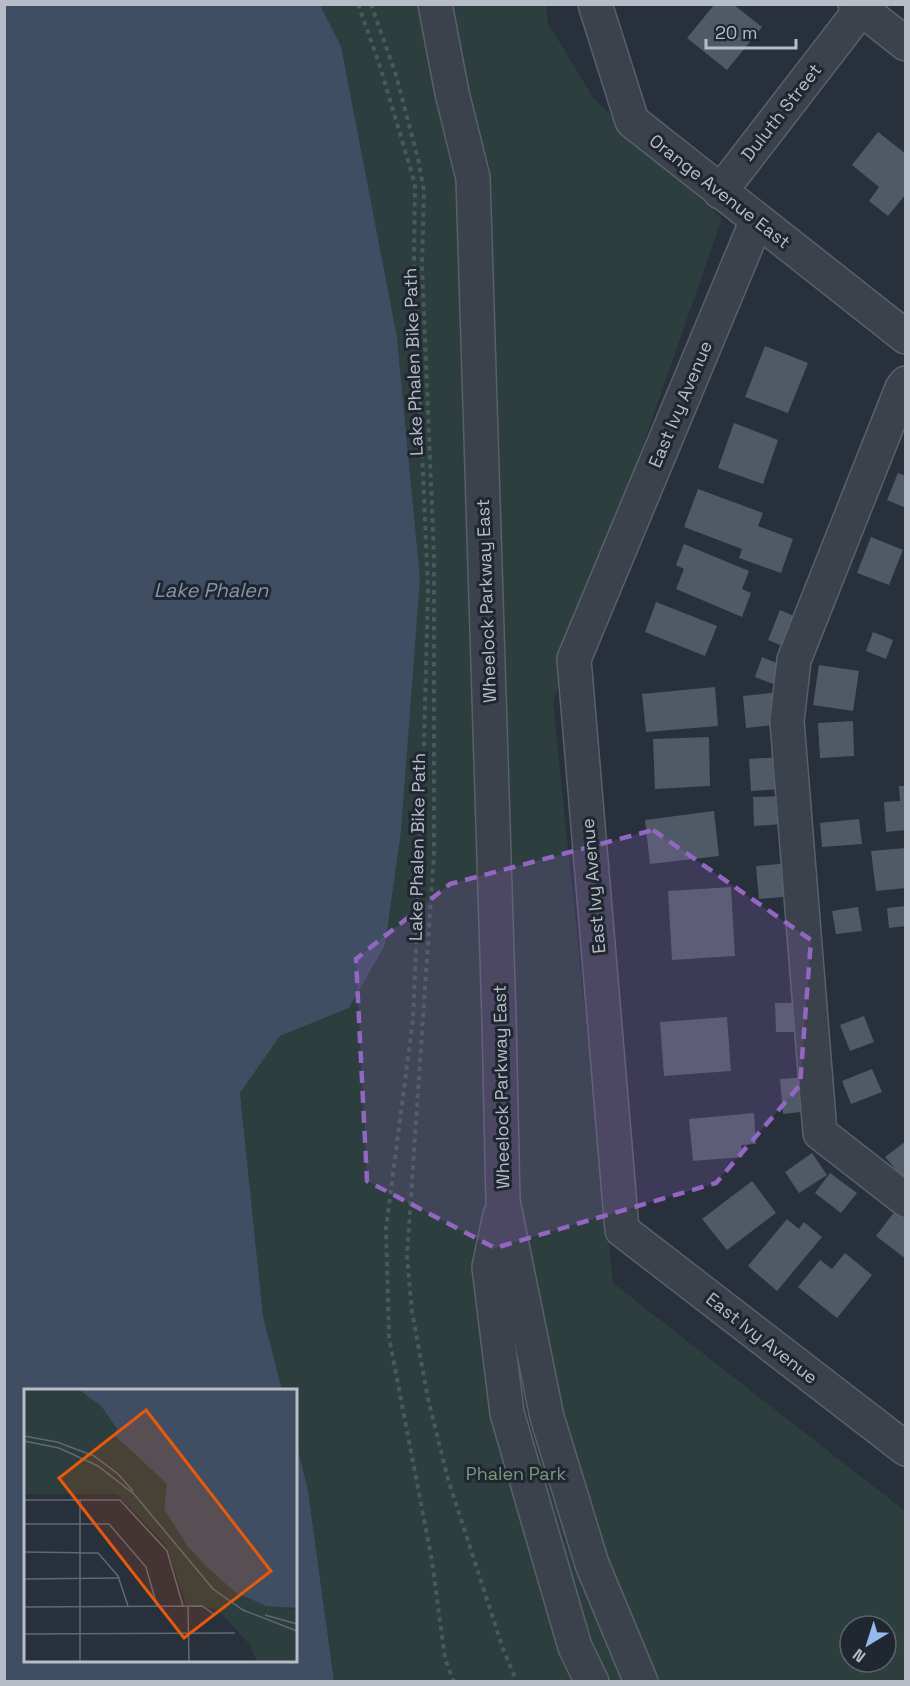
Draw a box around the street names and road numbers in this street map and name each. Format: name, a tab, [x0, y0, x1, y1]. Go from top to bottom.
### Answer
street label: Duluth Street	[736, 59, 826, 165]
street label: Orange Avenue East	[645, 129, 795, 253]
street label: Lake Phalen Bike Path	[398, 268, 428, 456]
street label: East Ivy Avenue	[643, 337, 717, 471]
street label: Wheelock Parkway East	[471, 499, 501, 703]
street label: Lake Phalen Bike Path	[404, 753, 430, 941]
street label: East Ivy Avenue	[576, 817, 610, 955]
street label: Wheelock Parkway East	[488, 985, 514, 1189]
street label: East Ivy Avenue	[701, 1287, 823, 1389]

